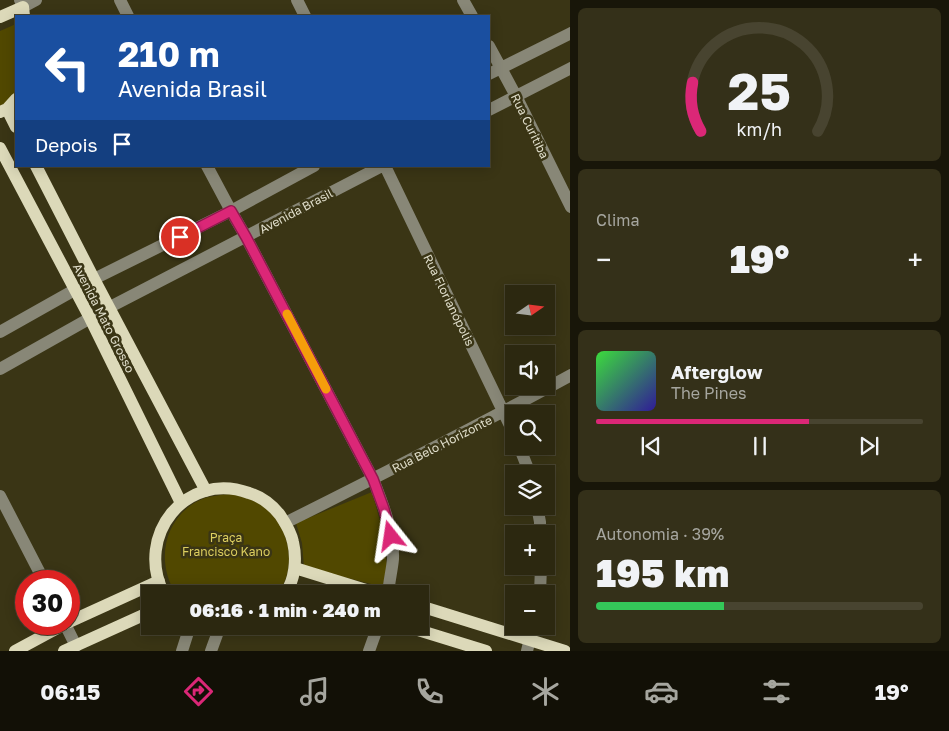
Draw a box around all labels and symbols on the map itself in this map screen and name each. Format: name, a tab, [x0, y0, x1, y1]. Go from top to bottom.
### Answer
street label: Rua Curitiba	[508, 91, 552, 161]
street label: Avenida Brasil	[257, 185, 336, 237]
pin	[159, 216, 201, 258]
street label: Rua Florianópolis	[420, 252, 478, 348]
street label: Avenida Mato Grosso	[70, 261, 138, 375]
north arrow	[505, 285, 555, 335]
street label: Rua Belo Horizonte	[389, 412, 495, 476]
position arrow	[364, 509, 416, 561]
park label: Praça Francisco Kano	[182, 530, 270, 559]
speed limit sign: 30	[15, 570, 80, 635]

